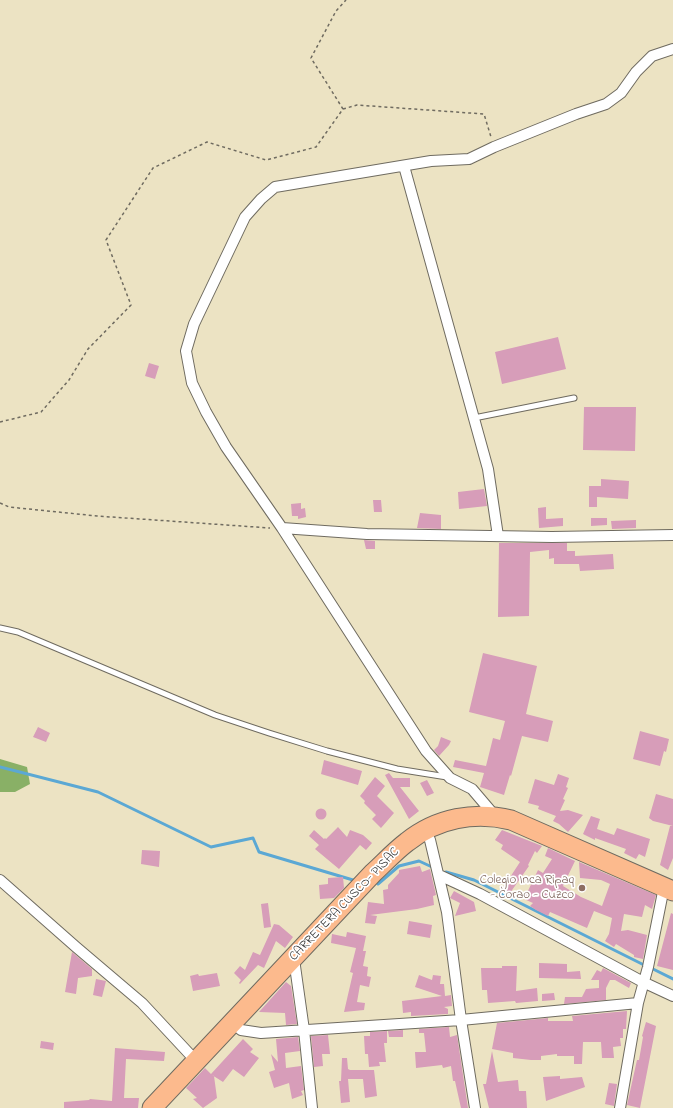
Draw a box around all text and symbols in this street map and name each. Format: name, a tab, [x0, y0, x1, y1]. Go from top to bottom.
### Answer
street label: CARRETERA CUSCO- PISAC	[287, 845, 403, 965]
place label: Colegio Inca Ripaq - Corao - Cuzco	[480, 873, 574, 904]
marker: Colegio Inca Ripaq - Corao - Cuzco	[577, 883, 587, 893]

